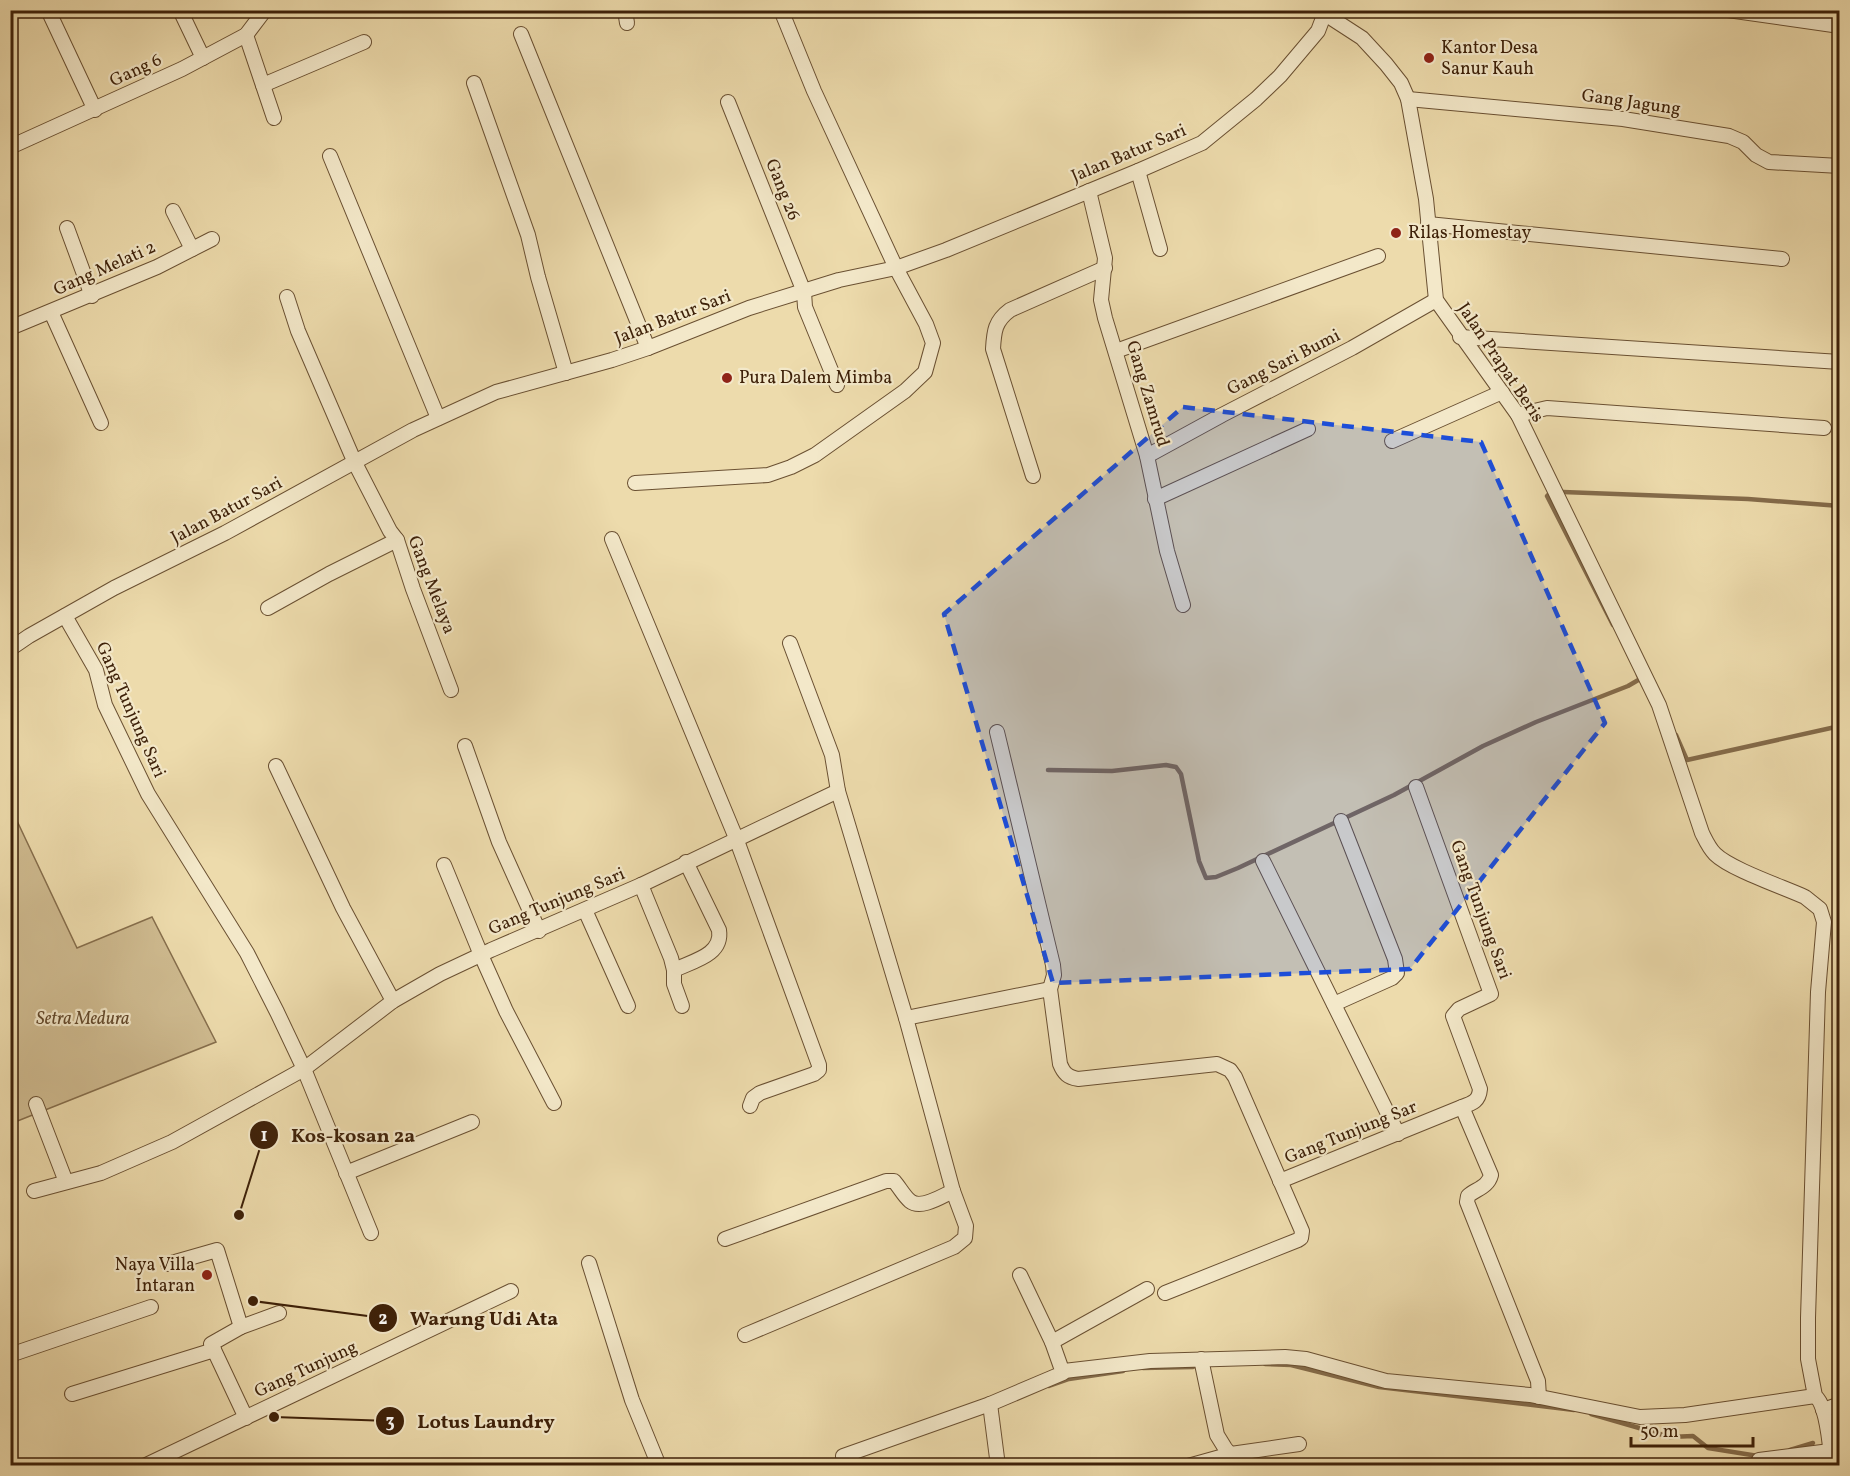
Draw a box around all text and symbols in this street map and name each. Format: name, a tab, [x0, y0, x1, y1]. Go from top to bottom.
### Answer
place label: Kantor Desa Sanur Kauh	[1441, 36, 1538, 82]
street label: Gang 6	[106, 48, 166, 94]
marker: Kantor Desa Sanur Kauh	[1422, 51, 1436, 65]
street label: Gang Jagung	[1580, 84, 1682, 122]
street label: Jalan Batur Sari	[1068, 118, 1190, 190]
street label: Gang 26	[758, 155, 806, 225]
place label: Rilas Homestay	[1408, 221, 1531, 246]
marker: Rilas Homestay	[1389, 226, 1403, 240]
street label: Gang Melati 2	[50, 235, 160, 303]
street label: Jalan Batur Sari	[611, 284, 735, 352]
street label: Jalan Prapat Beris	[1451, 298, 1549, 428]
street label: Gang Sari Bumi	[1223, 324, 1345, 402]
street label: Gang Zamrud	[1119, 338, 1175, 450]
place label: Pura Dalem Mimba	[739, 366, 892, 391]
marker: Pura Dalem Mimba	[720, 371, 734, 385]
street label: Jalan Batur Sari	[167, 471, 287, 551]
street label: Gang Melaya	[401, 532, 461, 638]
street label: Gang Tunjung Sari	[89, 638, 171, 782]
street label: Gang Tunjung Sari	[1443, 837, 1517, 983]
street label: Gang Tunjung Sari	[485, 862, 629, 942]
park label: Setra Medura	[36, 1007, 130, 1032]
street label: Gang Tunjung Sar	[1281, 1095, 1421, 1171]
callout: Kos-kosan 2a	[249, 1116, 427, 1154]
text: Kos-kosan 2a	[291, 1123, 415, 1151]
text: 1	[260, 1124, 268, 1149]
place label: Naya Villa Intaran	[115, 1253, 195, 1299]
marker: Naya Villa Intaran	[200, 1268, 214, 1282]
callout: Warung Udi Ata	[368, 1299, 570, 1337]
text: Warung Udi Ata	[410, 1306, 558, 1334]
text: 2	[378, 1307, 388, 1332]
street label: Gang Tunjung	[250, 1335, 362, 1405]
callout: Lotus Laundry	[375, 1402, 566, 1440]
text: Lotus Laundry	[417, 1409, 555, 1437]
text: 3	[385, 1410, 395, 1435]
scale bar	[1631, 1410, 1752, 1448]
text: 50 m	[1640, 1420, 1679, 1445]

